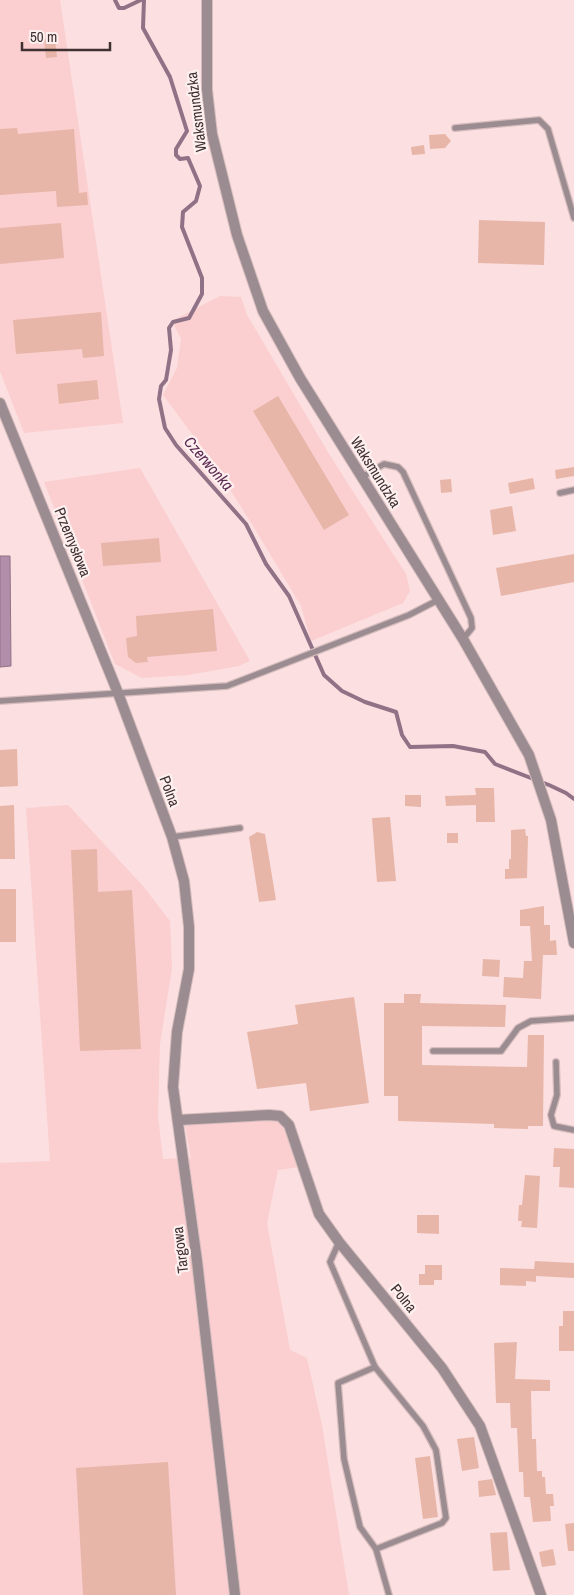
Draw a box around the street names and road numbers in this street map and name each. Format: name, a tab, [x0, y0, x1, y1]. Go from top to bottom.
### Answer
street label: Waksmundzka	[181, 71, 211, 153]
street label: Waksmundzka	[346, 432, 406, 512]
street label: Przemysłowa	[50, 504, 96, 580]
street label: Polna	[155, 773, 185, 810]
street label: Targowa	[167, 1225, 193, 1274]
street label: Polna	[386, 1279, 422, 1317]

